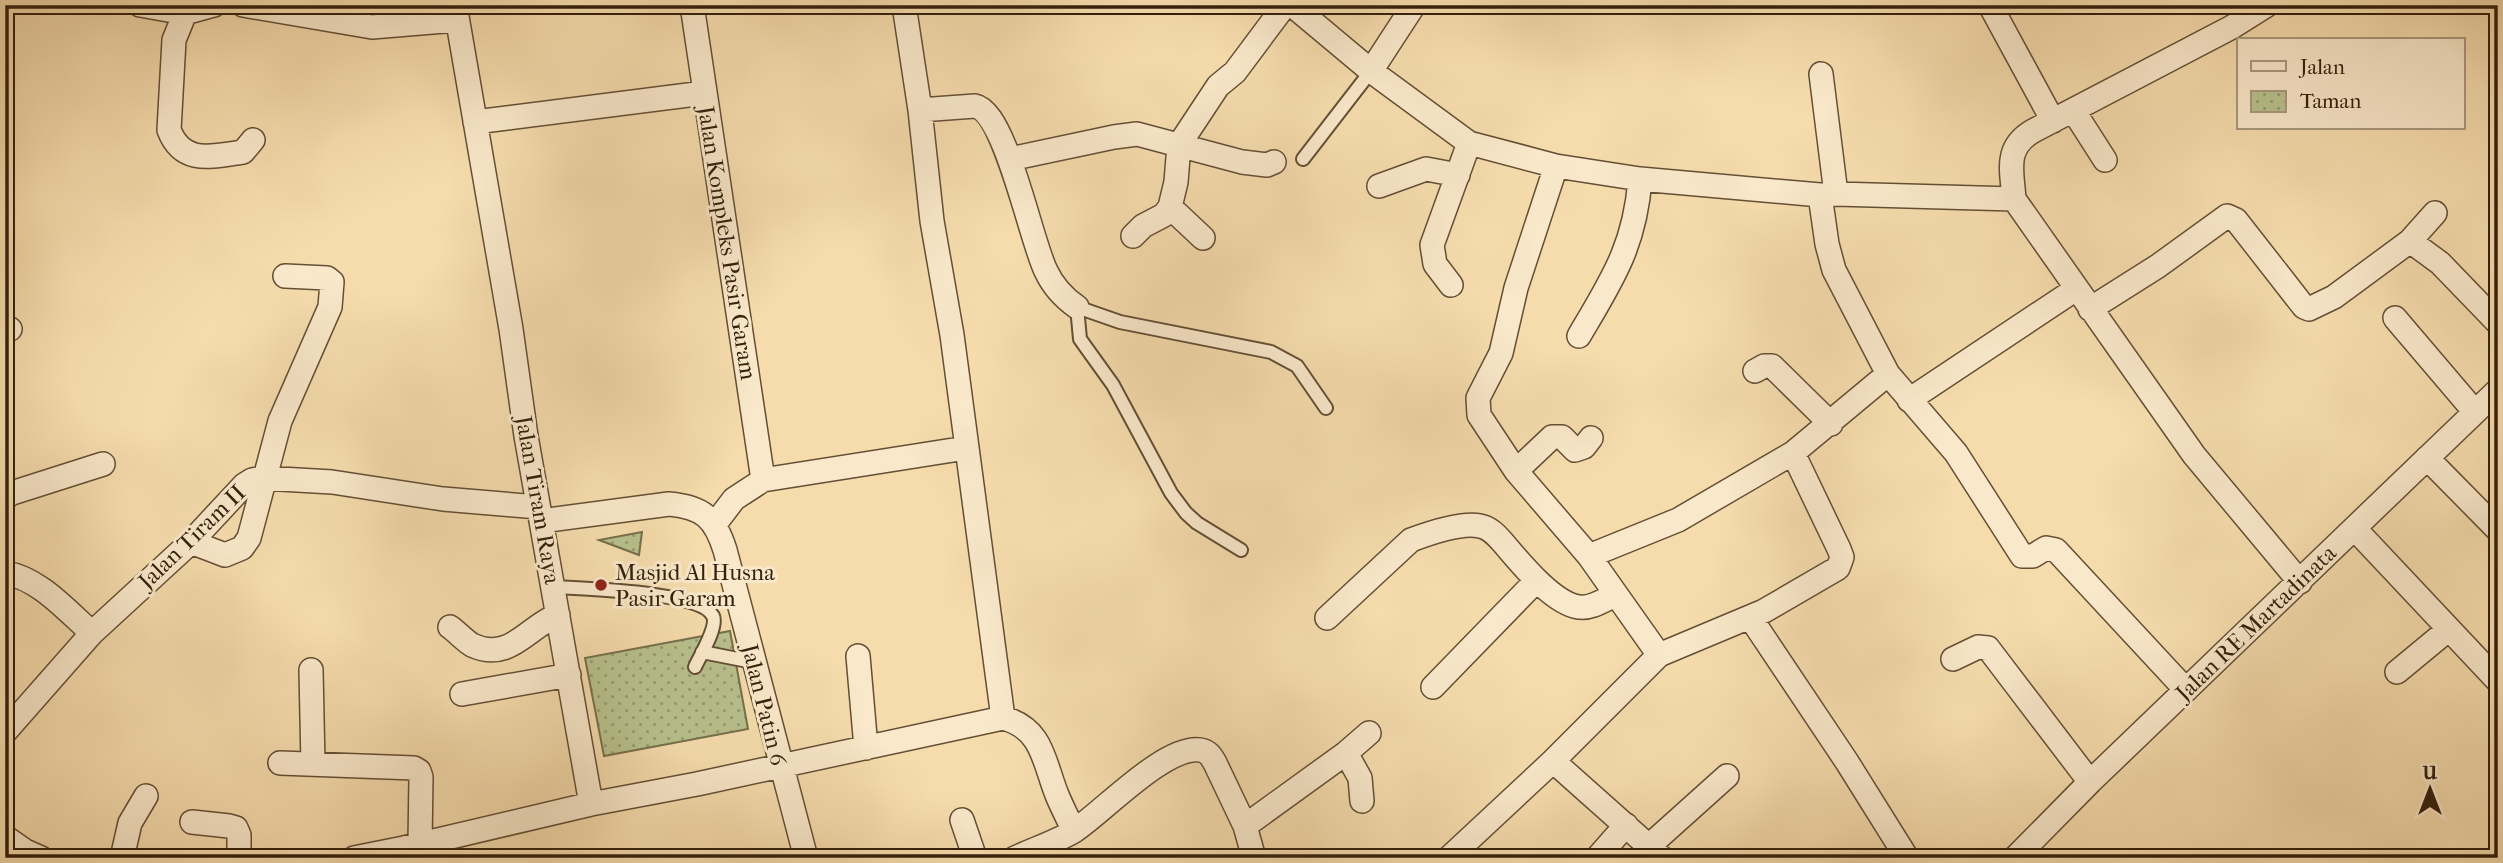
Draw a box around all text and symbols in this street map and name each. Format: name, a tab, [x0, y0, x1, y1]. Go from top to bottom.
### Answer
legend	[2237, 38, 2464, 130]
text: Jalan	[2298, 55, 2345, 79]
text: Taman	[2300, 89, 2361, 113]
street label: Jalan Kompleks Pasir Garam	[692, 102, 762, 382]
street label: Jalan Tiram Raya	[510, 412, 566, 587]
street label: Jalan Tiram II	[131, 479, 251, 596]
street label: Jalan RE Martadinata	[2169, 539, 2342, 708]
place label: Masjid Al Husna Pasir Garam	[615, 559, 775, 612]
marker: Masjid Al Husna Pasir Garam	[593, 577, 609, 593]
street label: Jalan Patin 6	[735, 640, 792, 769]
north arrow	[2394, 754, 2464, 824]
text: U	[2422, 762, 2438, 784]

